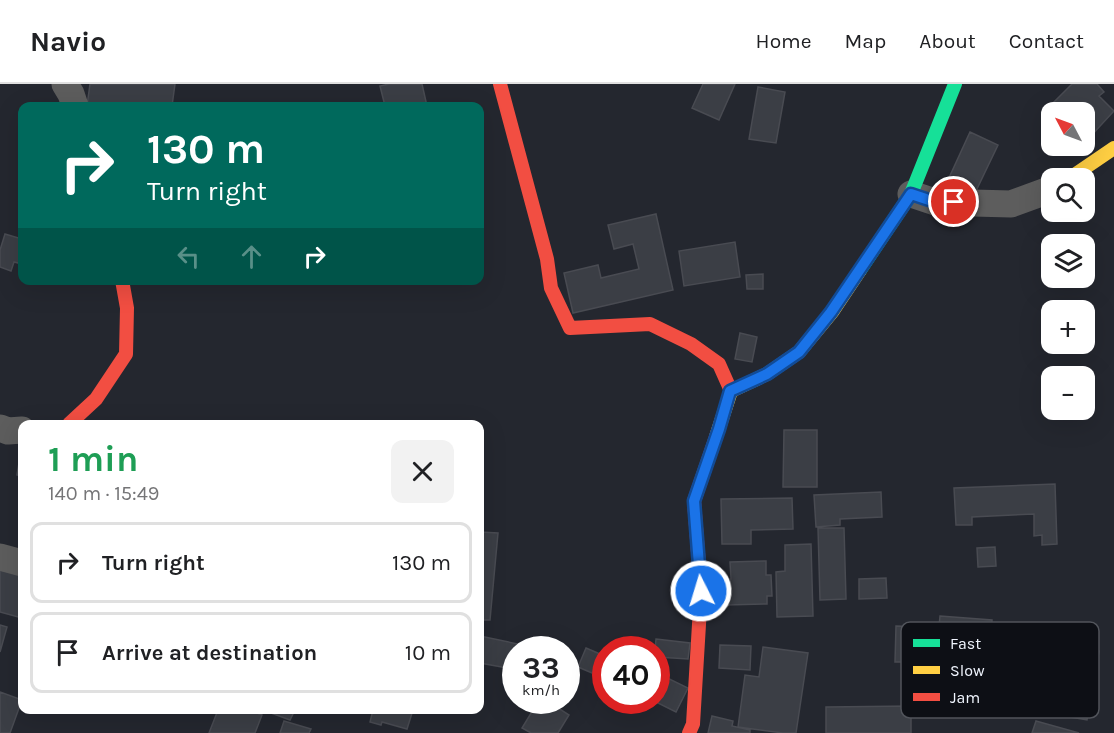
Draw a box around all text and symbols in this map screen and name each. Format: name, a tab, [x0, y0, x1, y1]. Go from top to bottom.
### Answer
text: Navio	[30, 25, 106, 58]
text: Home	[756, 29, 812, 53]
text: Map	[845, 29, 886, 53]
text: About	[919, 29, 976, 53]
text: Contact	[1009, 29, 1084, 53]
north arrow	[1041, 102, 1095, 156]
map controls	[1041, 102, 1095, 420]
text: 130 m	[147, 124, 265, 174]
icon: right	[48, 126, 126, 204]
button: search	[1041, 168, 1095, 222]
text: Turn right	[147, 175, 267, 207]
pin	[928, 176, 979, 227]
icon: arrive	[937, 185, 970, 218]
button: layers	[1041, 234, 1095, 288]
icon: left	[172, 240, 205, 273]
icon: ahead	[235, 240, 268, 273]
icon: right	[298, 240, 331, 273]
button: +	[1041, 300, 1095, 354]
button: −	[1041, 366, 1095, 420]
text: 1 min	[48, 438, 138, 480]
button: close	[391, 440, 454, 503]
text: 140 m · 15:49	[48, 482, 159, 505]
icon: right	[51, 546, 84, 579]
text: Turn right	[102, 550, 205, 576]
text: 130 m	[392, 550, 451, 576]
position arrow	[669, 559, 733, 623]
legend	[901, 622, 1099, 718]
text: Fast	[950, 634, 981, 653]
icon: arrive	[51, 636, 84, 669]
speed limit sign: 40	[592, 636, 670, 714]
text: Arrive at destination	[102, 640, 317, 666]
text: 10 m	[405, 640, 451, 666]
text: 33	[522, 650, 560, 686]
text: Slow	[950, 661, 985, 680]
text: km/h	[522, 681, 560, 699]
text: Jam	[950, 688, 980, 707]

